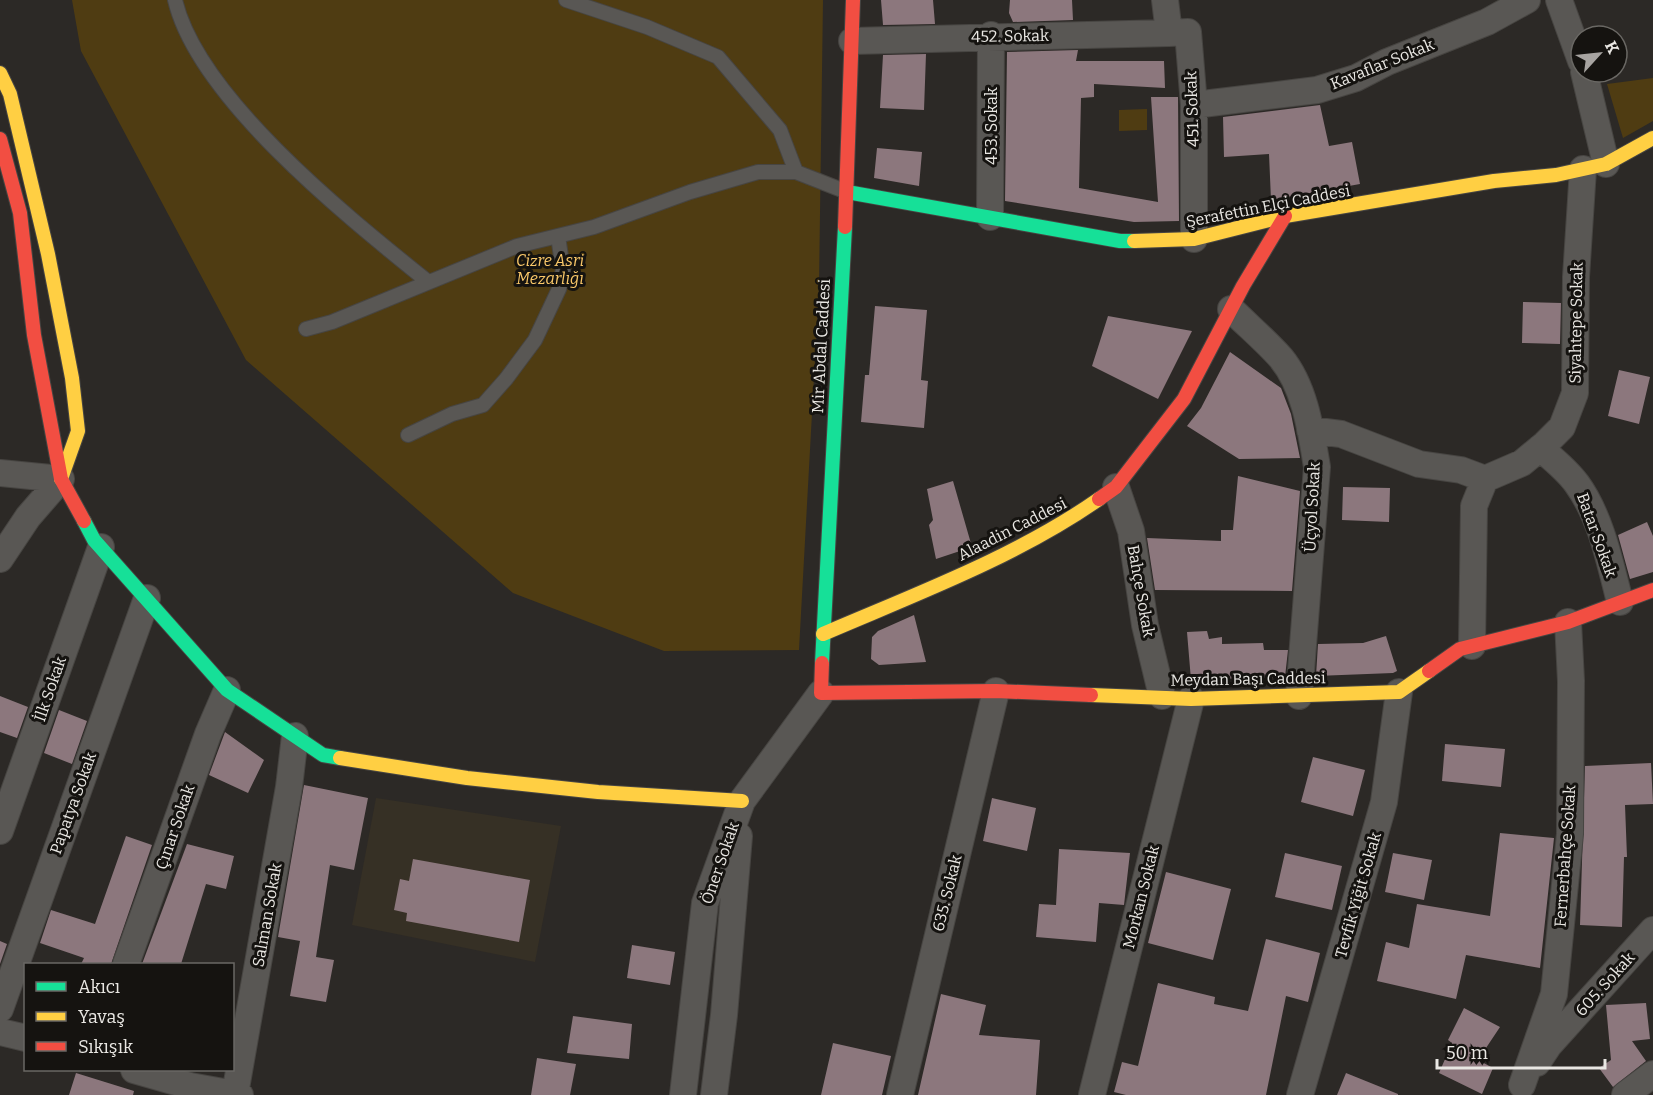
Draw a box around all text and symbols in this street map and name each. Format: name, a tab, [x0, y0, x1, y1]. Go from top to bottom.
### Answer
north arrow	[1569, 24, 1629, 84]
street label: 452. Sokak	[971, 26, 1049, 46]
street label: Kavaflar Sokak	[1327, 35, 1437, 93]
text: K	[1601, 38, 1623, 57]
street label: 451. Sokak	[1181, 71, 1203, 147]
street label: 453. Sokak	[982, 87, 1001, 165]
street label: Şerafettin Elçi Caddesi	[1184, 181, 1352, 231]
park label: Cizre Asri Mezarlığı	[516, 251, 585, 288]
street label: Siyahtepe Sokak	[1565, 262, 1587, 384]
street label: Mir Abdal Caddesi	[808, 278, 834, 414]
street label: Üçyol Sokak	[1300, 462, 1324, 552]
street label: Batar Sokak	[1573, 490, 1621, 580]
street label: Alaadin Caddesi	[954, 493, 1070, 565]
street label: Bahçe Sokak	[1124, 543, 1158, 639]
street label: İlk Sokak	[30, 654, 70, 724]
street label: Meydan Başı Caddesi	[1170, 668, 1326, 690]
street label: Papatya Sokak	[46, 750, 100, 856]
street label: Çınar Sokak	[152, 782, 198, 872]
street label: Fernerbahçe Sokak	[1551, 784, 1579, 928]
street label: Öner Sokak	[697, 819, 743, 907]
street label: Tevfik Yiğit Sokak	[1331, 830, 1385, 960]
street label: Morkan Sokak	[1119, 843, 1163, 951]
street label: 635. Sokak	[928, 853, 966, 933]
street label: Salman Sokak	[249, 862, 285, 968]
street label: 605. Sokak	[1571, 948, 1639, 1020]
legend	[24, 963, 234, 1071]
text: Akıcı	[78, 976, 120, 998]
text: Yavaş	[78, 1006, 125, 1028]
scale bar	[1437, 1032, 1605, 1070]
text: Sıkışık	[78, 1036, 134, 1058]
text: 50 m	[1446, 1042, 1488, 1064]

